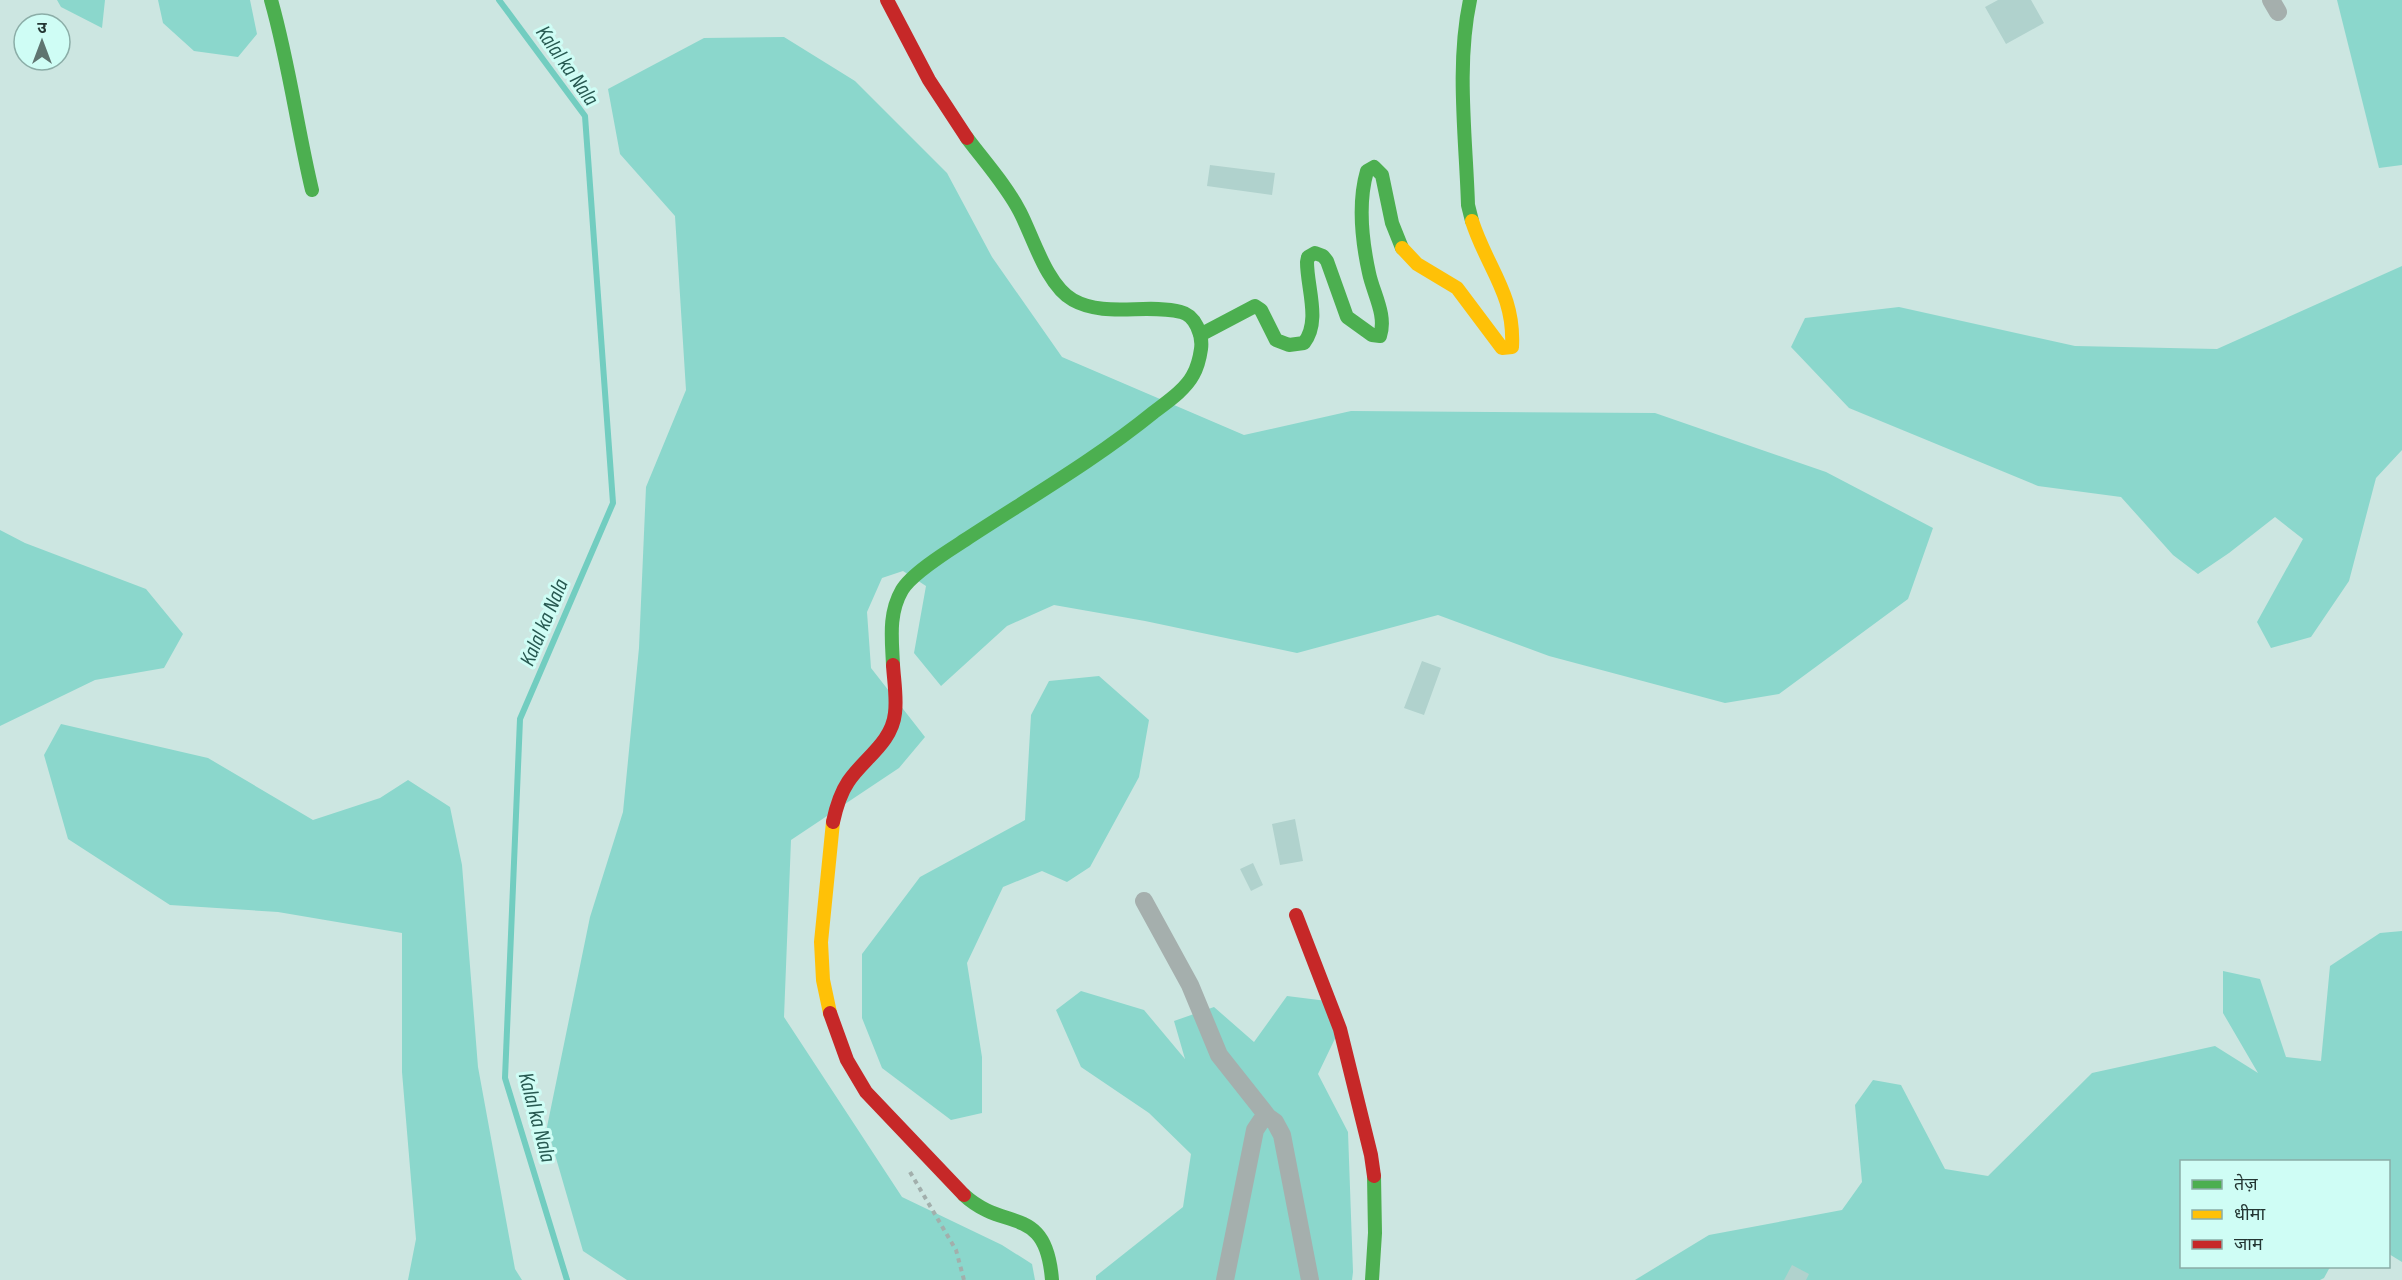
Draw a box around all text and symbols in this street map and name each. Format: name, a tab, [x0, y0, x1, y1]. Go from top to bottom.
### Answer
north arrow	[12, 12, 72, 72]
text: उ	[37, 19, 47, 38]
water label: Kalal ka Nala	[529, 21, 604, 111]
water label: Kalal ka Nala	[514, 575, 575, 670]
water label: Kalal ka Nala	[512, 1070, 561, 1165]
legend	[2180, 1160, 2390, 1268]
text: तेज़	[2234, 1173, 2258, 1195]
text: धीमा	[2234, 1204, 2265, 1225]
text: जाम	[2234, 1234, 2264, 1255]

